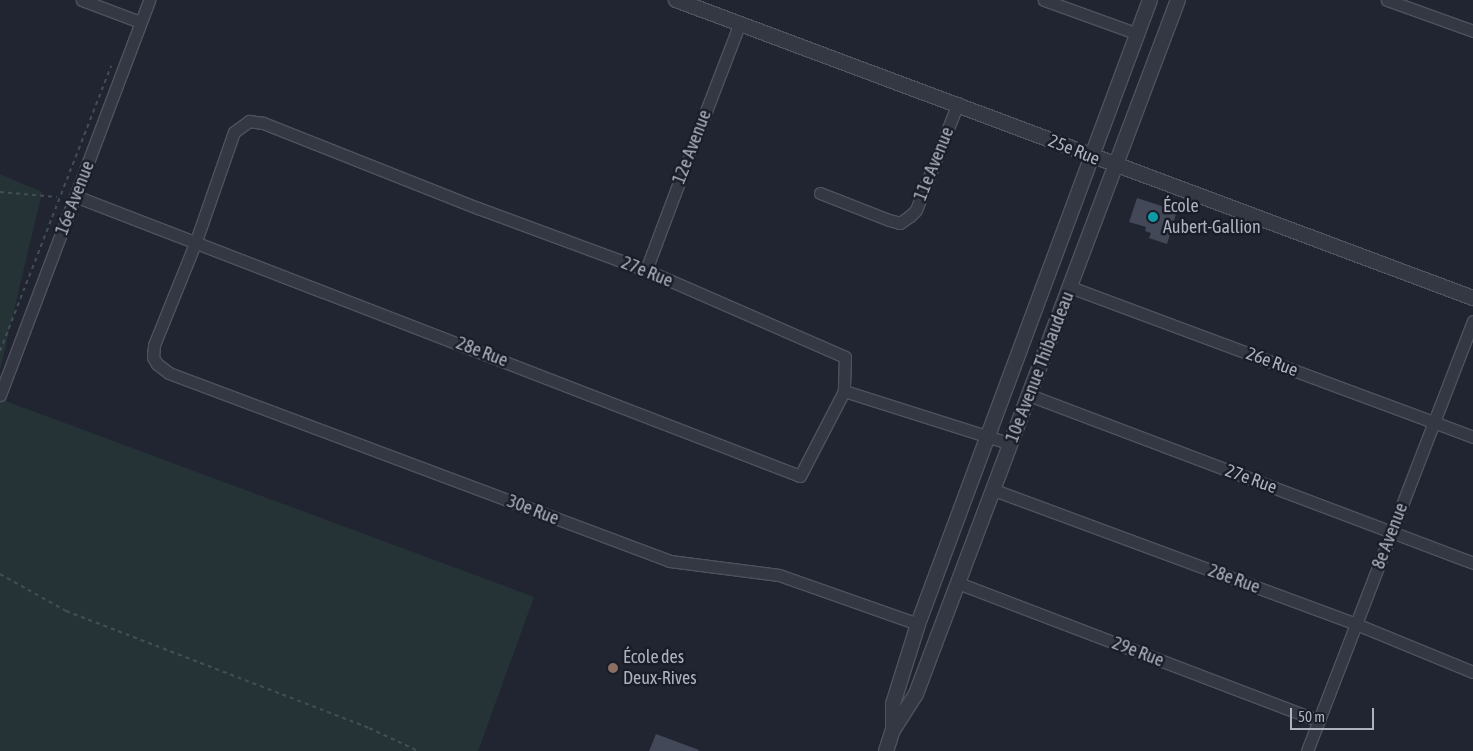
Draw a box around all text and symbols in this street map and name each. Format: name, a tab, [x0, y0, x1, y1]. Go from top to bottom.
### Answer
street label: 12e Avenue	[668, 107, 716, 187]
street label: 11e Avenue	[909, 124, 959, 204]
street label: 25e Rue	[1045, 130, 1103, 170]
street label: 16e Avenue	[51, 158, 99, 238]
place label: École Aubert-Gallion	[1163, 196, 1261, 238]
marker: École Aubert-Gallion	[1147, 211, 1159, 223]
street label: 27e Rue	[618, 252, 676, 292]
street label: 10e Avenue Thibaudeau	[1001, 289, 1079, 445]
street label: 28e Rue	[453, 332, 511, 372]
street label: 26e Rue	[1243, 343, 1301, 381]
street label: 27e Rue	[1222, 460, 1280, 498]
street label: 30e Rue	[504, 490, 562, 530]
street label: 8e Avenue	[1368, 500, 1412, 572]
street label: 28e Rue	[1205, 560, 1263, 598]
street label: 29e Rue	[1109, 632, 1167, 672]
place label: École des Deux-Rives	[623, 647, 697, 690]
marker: École des Deux-Rives	[607, 662, 619, 674]
scale bar	[1293, 698, 1377, 730]
text: 50 m	[1298, 708, 1325, 725]

